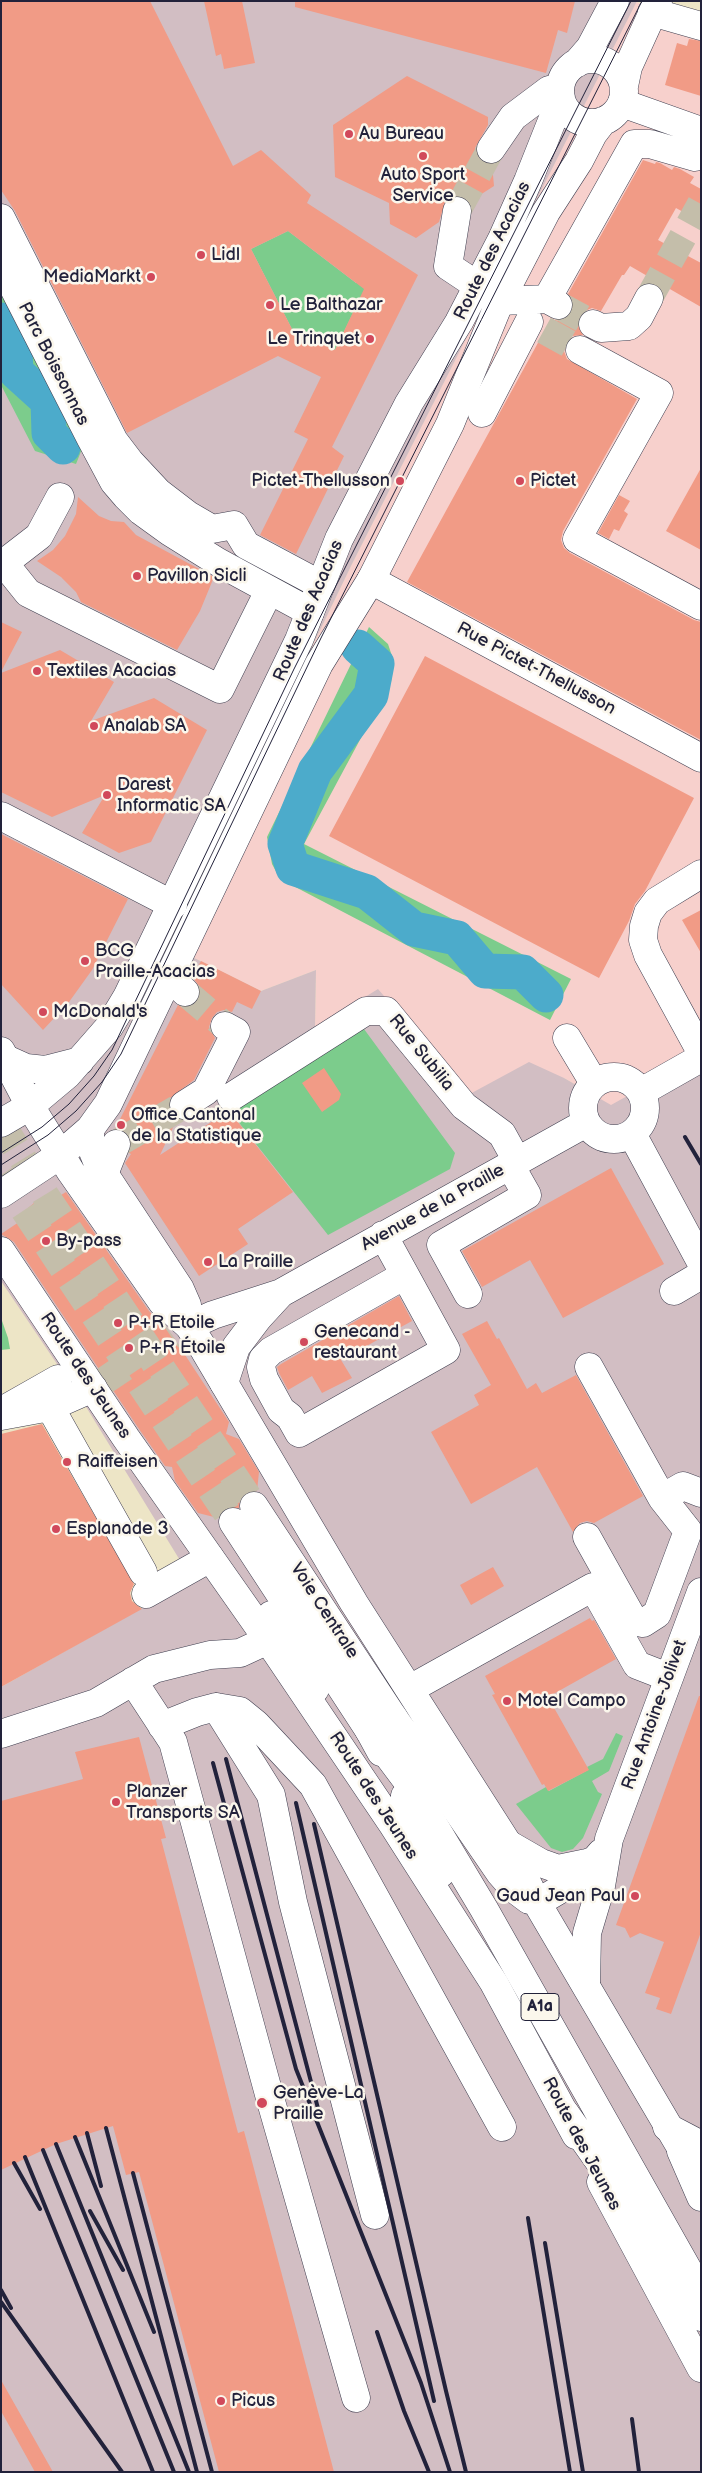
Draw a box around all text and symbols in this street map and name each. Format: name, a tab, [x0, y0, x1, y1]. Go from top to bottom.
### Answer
place label: Au Bureau	[359, 123, 444, 145]
marker: Au Bureau	[343, 128, 355, 140]
marker: Auto Sport Service	[417, 150, 429, 162]
place label: Auto Sport Service	[381, 164, 465, 206]
street label: Route des Acacias	[450, 178, 536, 324]
place label: Lidl	[211, 244, 240, 266]
marker: Lidl	[195, 249, 207, 261]
place label: MediaMarkt	[43, 266, 141, 288]
marker: MediaMarkt	[145, 271, 157, 283]
place label: Le Balthazar	[280, 294, 383, 316]
street label: Parc Boissonnas	[13, 299, 93, 429]
marker: Le Balthazar	[264, 299, 276, 311]
place label: Le Trinquet	[267, 328, 360, 350]
marker: Le Trinquet	[364, 333, 376, 345]
place label: Pictet-Thellusson	[251, 470, 390, 492]
place label: Pictet	[530, 470, 576, 492]
marker: Pictet-Thellusson	[394, 475, 406, 487]
marker: Pictet	[514, 475, 526, 487]
street label: Route des Acacias	[269, 537, 349, 685]
place label: Pavillon Sicli	[147, 565, 247, 587]
marker: Pavillon Sicli	[131, 570, 143, 582]
street label: Rue Pictet-Thellusson	[453, 618, 619, 720]
place label: Textiles Acacias	[47, 660, 176, 682]
marker: Textiles Acacias	[31, 665, 43, 677]
place label: Analab SA	[104, 715, 186, 737]
marker: Analab SA	[88, 720, 100, 732]
place label: Darest Informatic SA	[117, 774, 226, 816]
marker: Darest Informatic SA	[101, 789, 113, 801]
place label: BCG Praille-Acacias	[95, 940, 215, 982]
marker: BCG Praille-Acacias	[79, 955, 91, 967]
place label: McDonald's	[53, 1001, 147, 1023]
marker: McDonald's	[37, 1006, 49, 1018]
street label: Rue Subilia	[384, 1010, 458, 1096]
place label: Office Cantonal de la Statistique	[131, 1104, 261, 1146]
marker: Office Cantonal de la Statistique	[115, 1119, 127, 1131]
street label: Avenue de la Praille	[358, 1160, 508, 1256]
place label: By-pass	[56, 1230, 122, 1252]
marker: By-pass	[40, 1235, 52, 1247]
place label: La Praille	[218, 1251, 293, 1273]
marker: La Praille	[202, 1256, 214, 1268]
street label: Route des Jeunes	[35, 1309, 135, 1443]
place label: P+R Etoile	[128, 1312, 215, 1334]
marker: P+R Etoile	[112, 1317, 124, 1329]
place label: Genecand - restaurant	[314, 1321, 411, 1364]
marker: Genecand - restaurant	[298, 1336, 310, 1348]
place label: P+R Étoile	[139, 1337, 225, 1359]
marker: P+R Étoile	[123, 1342, 135, 1354]
place label: Raiffeisen	[77, 1451, 158, 1473]
marker: Raiffeisen	[61, 1456, 73, 1468]
place label: Esplanade 3	[66, 1518, 169, 1540]
marker: Esplanade 3	[50, 1523, 62, 1535]
street label: Voie Centrale	[285, 1559, 363, 1663]
street label: Rue Antoine-Jolivet	[618, 1637, 692, 1793]
place label: Motel Campo	[517, 1690, 626, 1712]
marker: Motel Campo	[501, 1695, 513, 1707]
street label: Route des Jeunes	[324, 1728, 422, 1864]
place label: Planzer Transports SA	[126, 1781, 240, 1824]
marker: Planzer Transports SA	[110, 1796, 122, 1808]
place label: Gaud Jean Paul	[496, 1885, 625, 1907]
marker: Gaud Jean Paul	[629, 1890, 641, 1902]
road number: A1a	[521, 1994, 559, 2020]
street label: Route des Jeunes	[537, 2074, 625, 2214]
place label: Genève-La Praille	[273, 2082, 364, 2124]
marker: Genève-La Praille	[255, 2096, 269, 2110]
place label: Picus	[231, 2390, 275, 2412]
marker: Picus	[215, 2395, 227, 2407]

